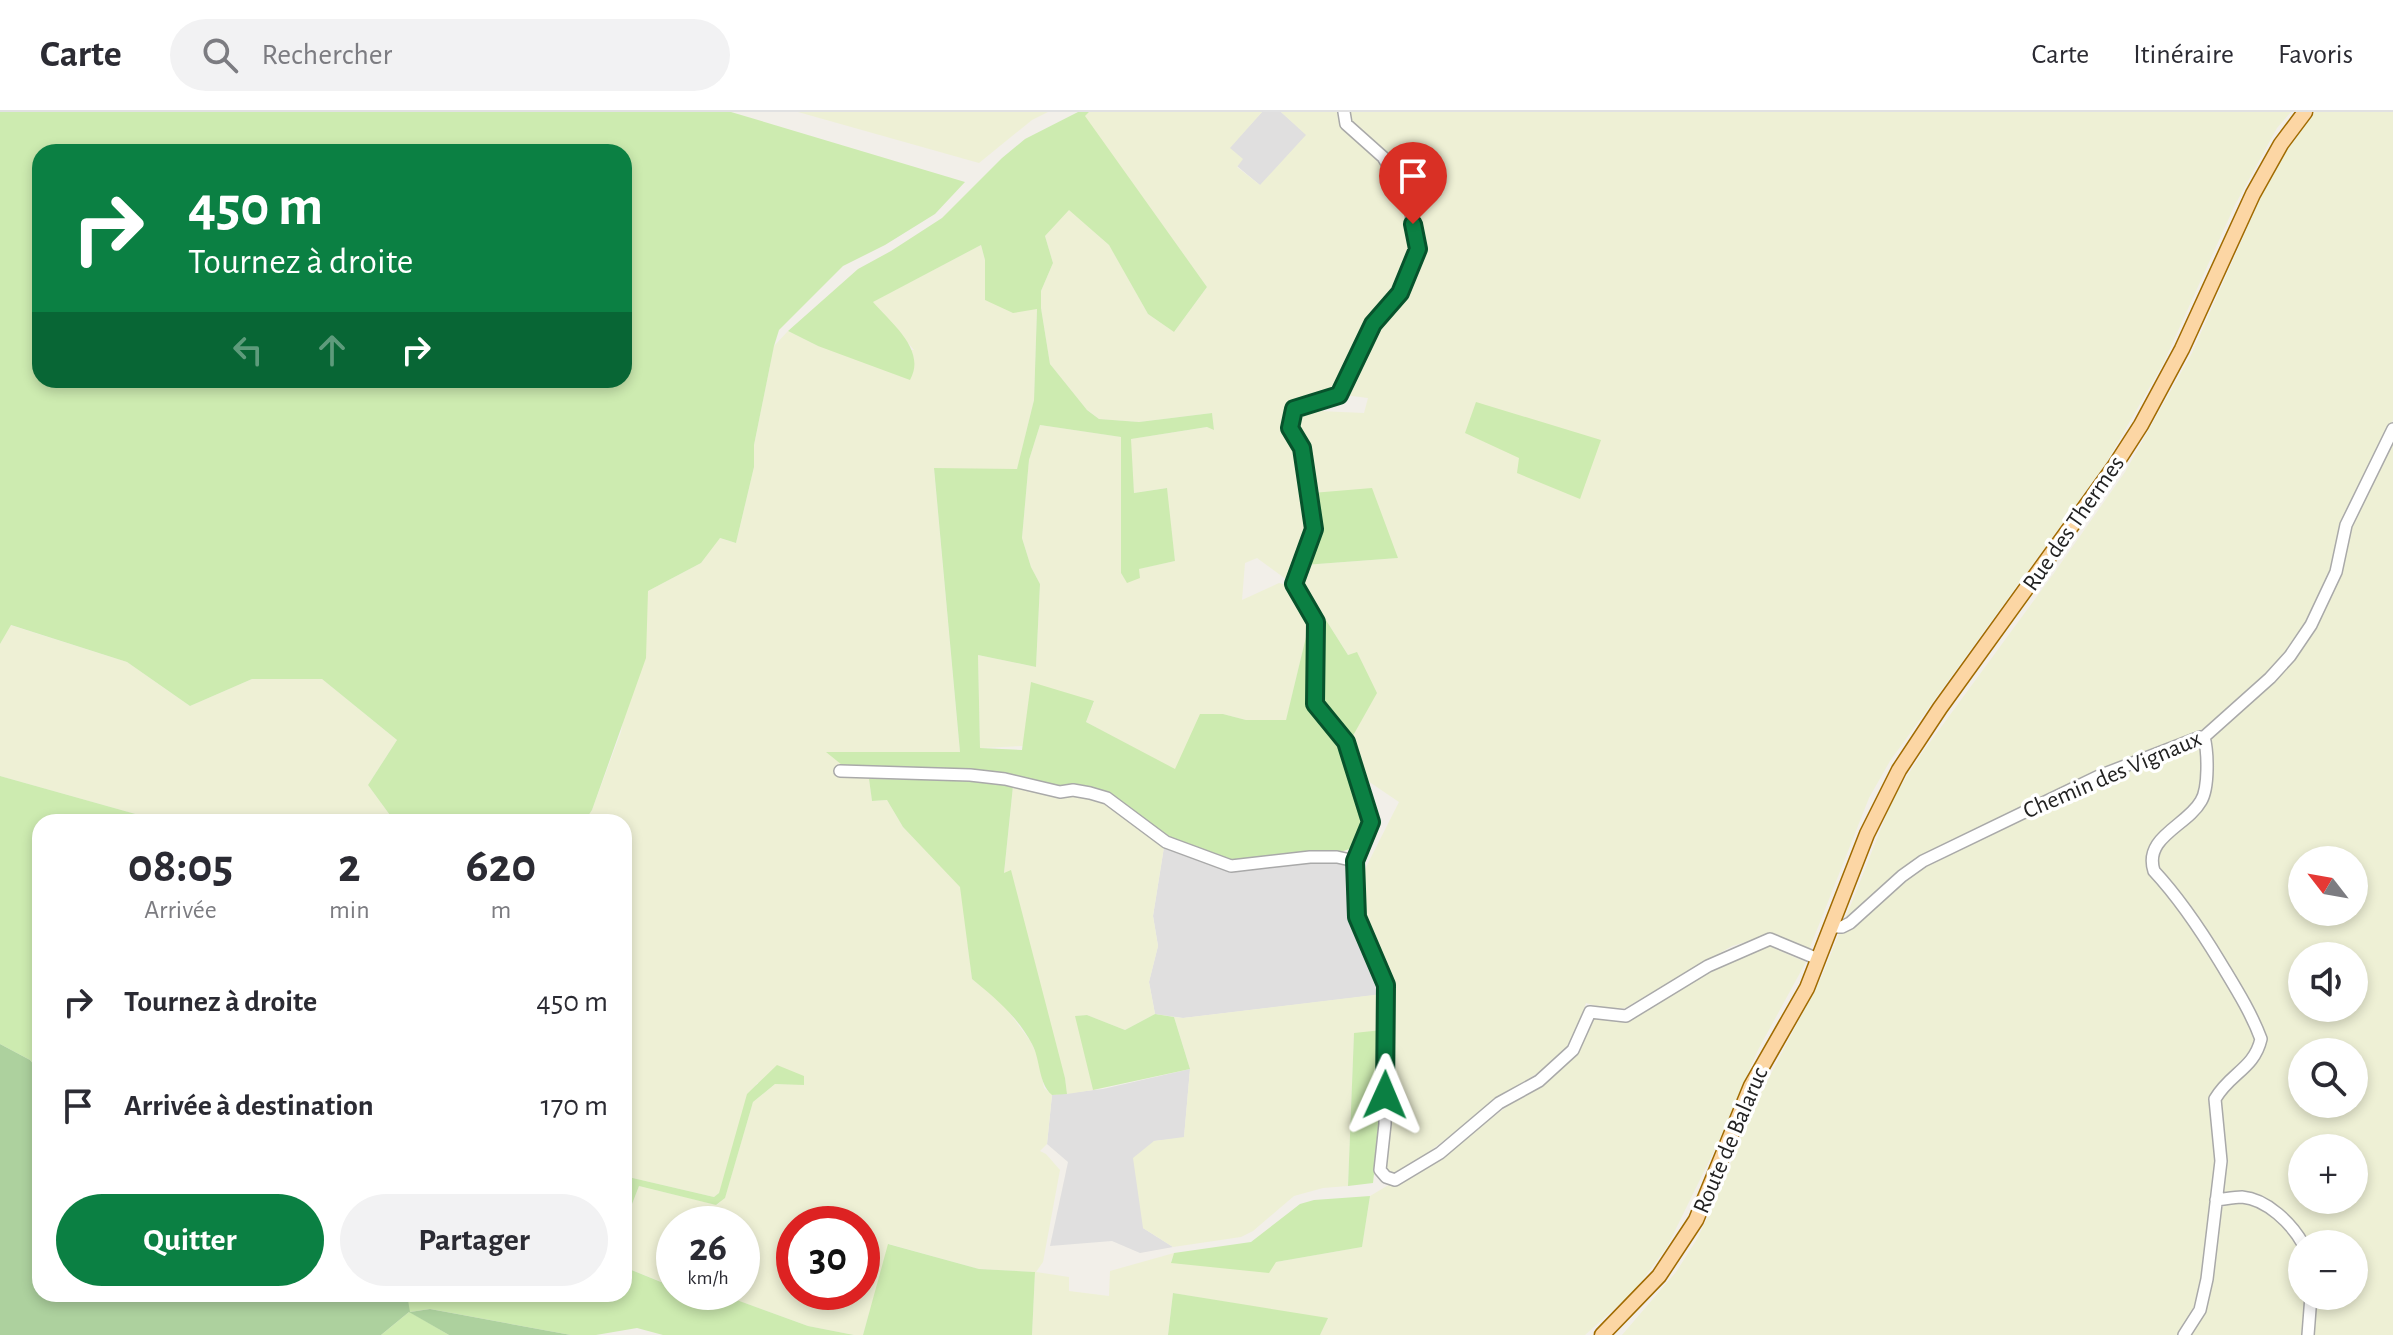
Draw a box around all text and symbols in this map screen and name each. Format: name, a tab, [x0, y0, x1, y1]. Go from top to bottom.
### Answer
search box	[170, 19, 730, 91]
icon: search	[198, 33, 242, 77]
text: Carte	[40, 36, 122, 74]
text: Rechercher	[262, 40, 392, 70]
text: Carte	[2032, 41, 2089, 69]
text: Itinéraire	[2133, 41, 2234, 69]
text: Favoris	[2278, 41, 2353, 69]
pin	[1379, 142, 1447, 224]
icon: arrive	[1391, 154, 1435, 198]
icon: right	[56, 176, 160, 280]
text: 450 m	[188, 179, 323, 235]
text: Tournez à droite	[188, 244, 413, 280]
icon: left	[226, 328, 270, 372]
icon: ahead	[310, 328, 354, 372]
icon: right	[394, 328, 438, 372]
street label: Rue des Thermes	[2019, 452, 2129, 595]
street label: Chemin des Vignaux	[2020, 726, 2205, 823]
text: 08:05	[128, 843, 233, 891]
text: 2	[338, 843, 361, 891]
text: 620	[465, 843, 536, 891]
north arrow	[2288, 846, 2368, 926]
map controls	[2288, 846, 2368, 1310]
text: Arrivée	[144, 897, 217, 923]
text: min	[329, 897, 370, 923]
text: m	[490, 897, 511, 923]
button: sound	[2288, 942, 2368, 1022]
icon: right	[56, 980, 100, 1024]
text: Tournez à droite	[124, 987, 317, 1017]
text: 450 m	[536, 987, 608, 1017]
button: search	[2288, 1038, 2368, 1118]
position arrow	[1343, 1053, 1427, 1137]
street label: Route de Balaruc	[1689, 1064, 1772, 1217]
icon: arrive	[56, 1084, 100, 1128]
text: Arrivée à destination	[124, 1091, 374, 1121]
text: 170 m	[540, 1091, 608, 1121]
button: +	[2288, 1134, 2368, 1214]
button: Quitter	[56, 1194, 324, 1286]
button: Partager	[340, 1194, 608, 1286]
speed limit sign: 30	[776, 1206, 880, 1310]
text: 26	[689, 1228, 727, 1268]
button: −	[2288, 1230, 2368, 1310]
text: km/h	[687, 1268, 729, 1288]

